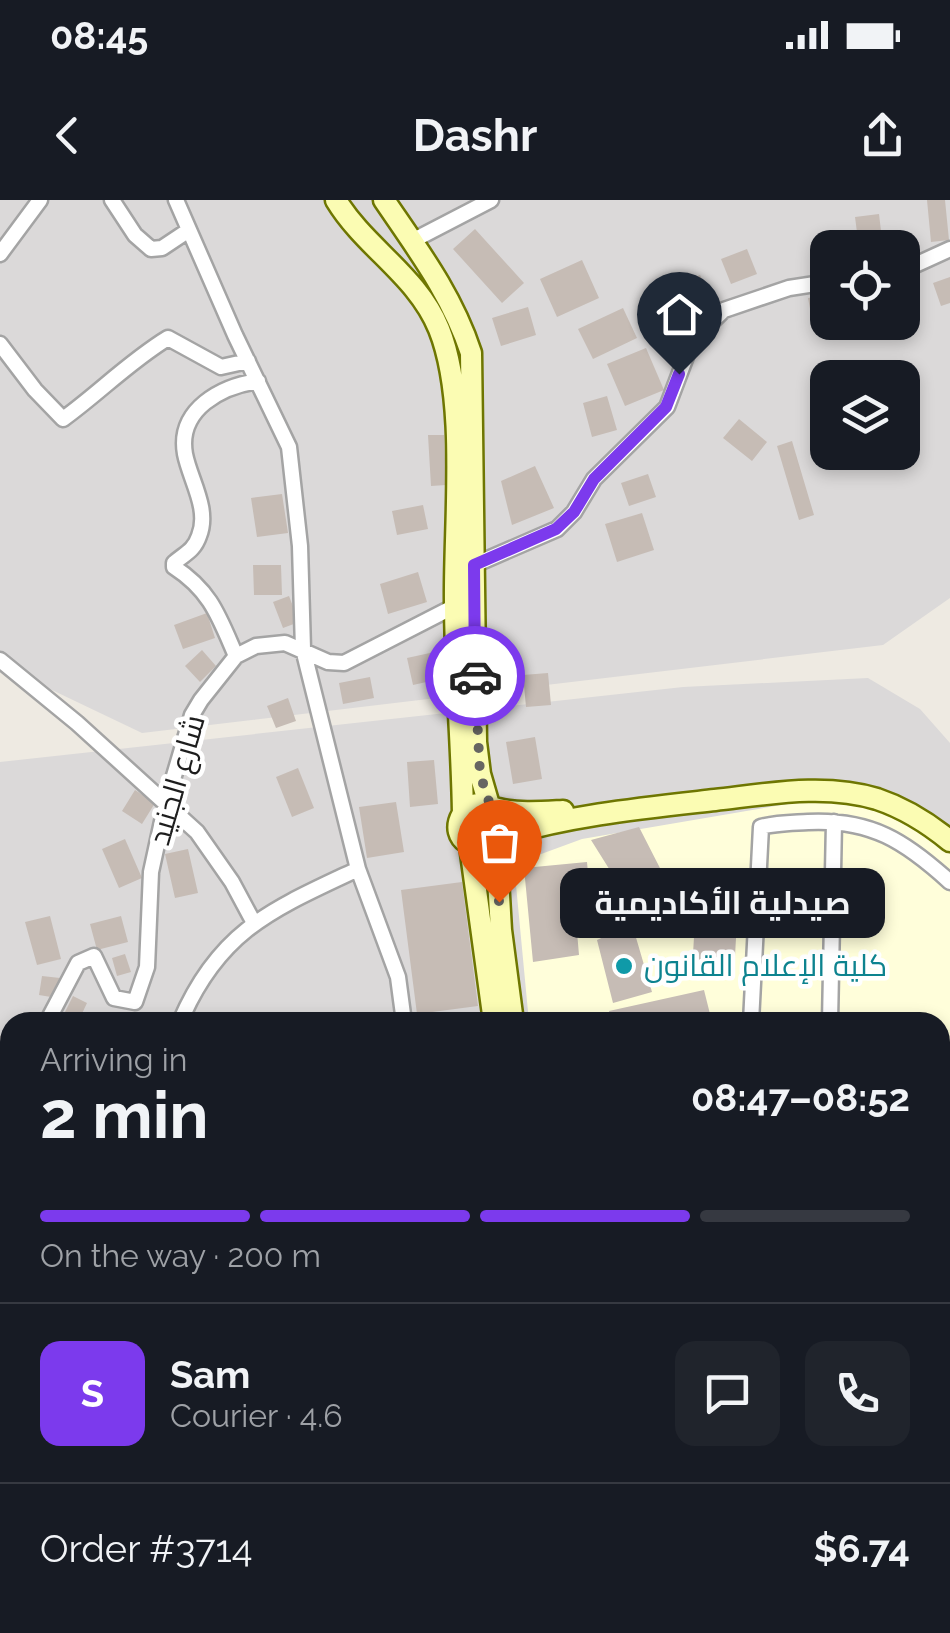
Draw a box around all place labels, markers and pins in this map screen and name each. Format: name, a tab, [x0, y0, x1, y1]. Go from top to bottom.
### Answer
pin	[637, 272, 722, 375]
pin	[457, 800, 542, 903]
callout: صيدلية الأكاديمية	[559, 867, 884, 937]
place label: كلية الإعلام القانون	[644, 948, 887, 986]
marker: كلية الإعلام القانون	[613, 955, 635, 977]

